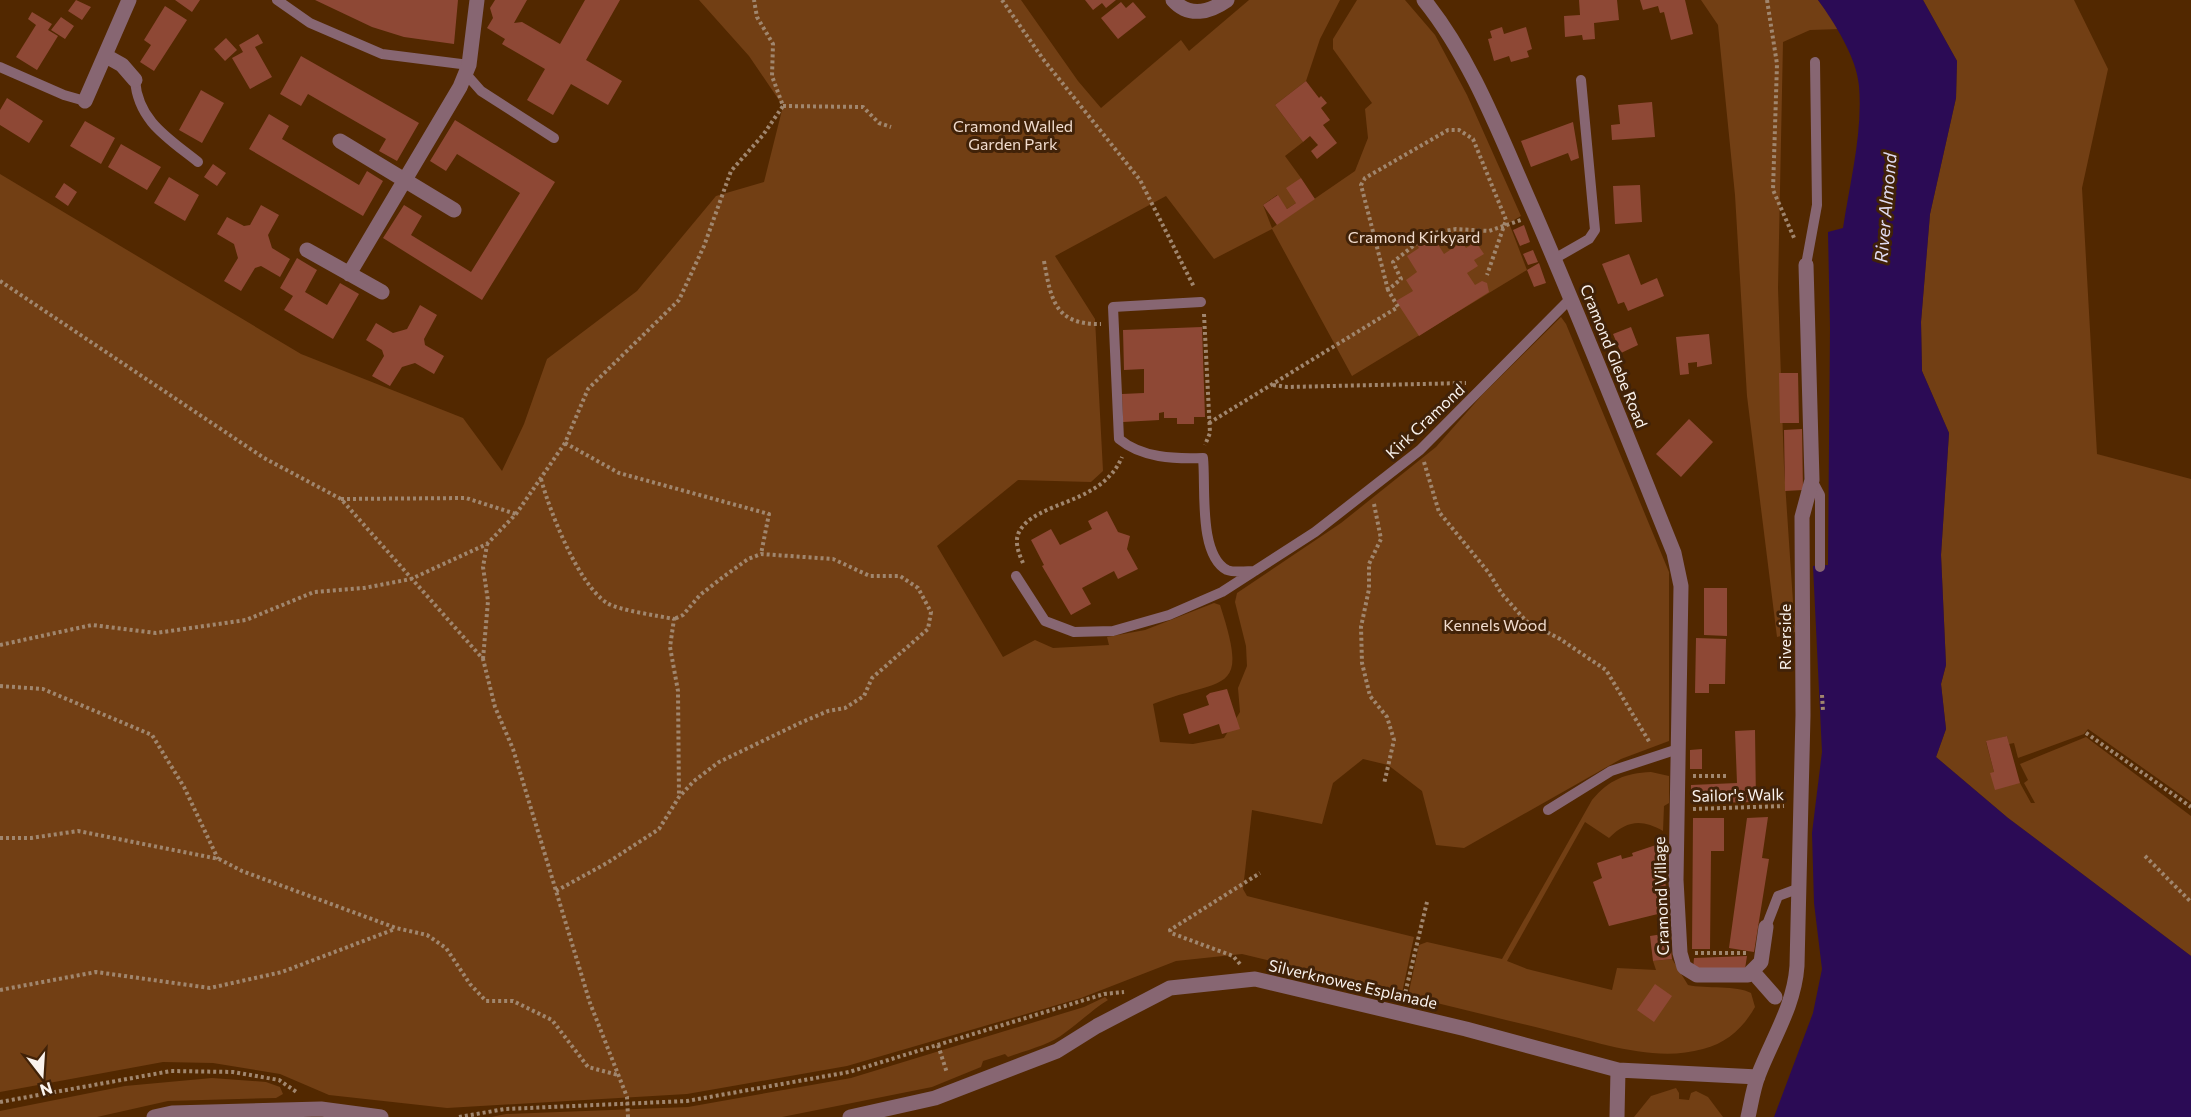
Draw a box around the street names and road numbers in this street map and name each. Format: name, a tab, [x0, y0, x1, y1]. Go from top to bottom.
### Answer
street label: Cramond Glebe Road	[1577, 281, 1652, 430]
street label: Kirk Cramond	[1381, 379, 1468, 462]
street label: Riverside	[1775, 604, 1794, 670]
street label: Sailor's Walk	[1692, 784, 1784, 805]
street label: Cramond Village	[1649, 836, 1672, 956]
street label: Silverknowes Esplanade	[1267, 955, 1439, 1012]

